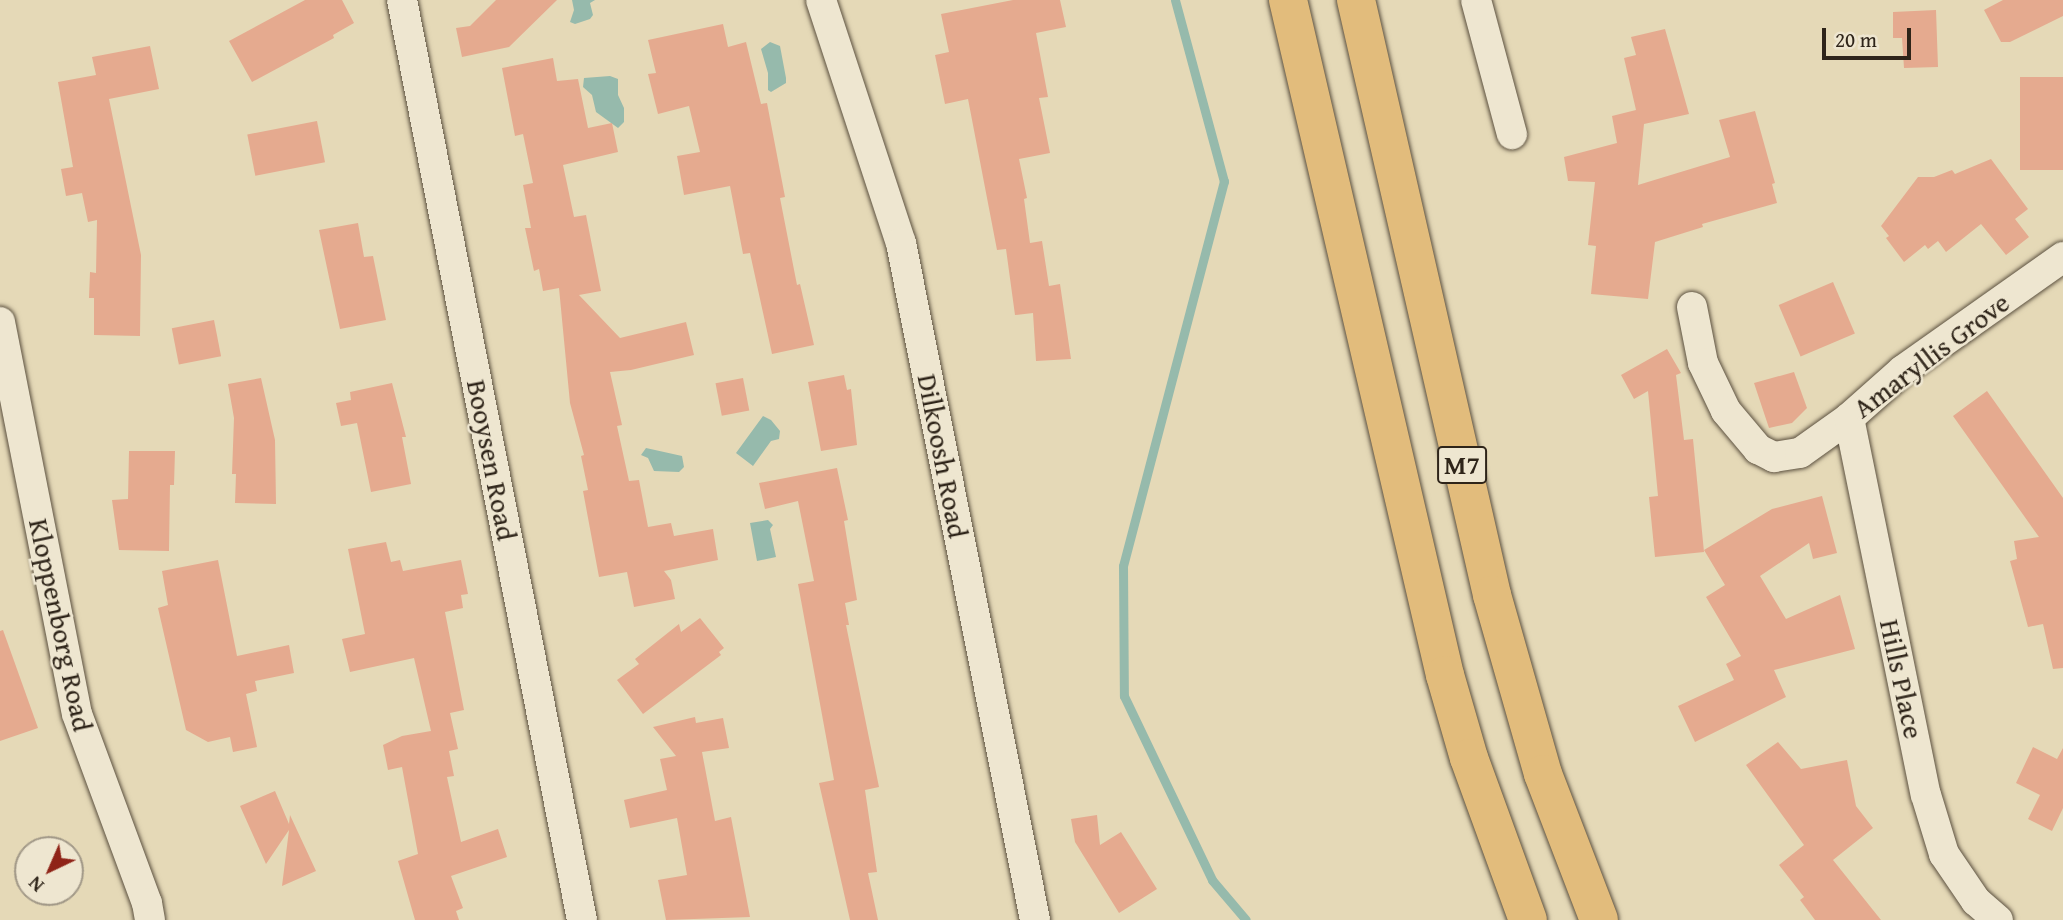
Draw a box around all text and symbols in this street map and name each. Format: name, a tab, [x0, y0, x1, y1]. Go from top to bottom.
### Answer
scale bar	[1825, 14, 1914, 58]
text: 20 m	[1835, 24, 1877, 55]
street label: Amaryllis Grove	[1846, 285, 2016, 425]
street label: Dilkoosh Road	[911, 371, 975, 541]
street label: Booysen Road	[460, 377, 524, 543]
road number: M7	[1436, 442, 1488, 488]
street label: Kloppenborg Road	[22, 515, 100, 735]
street label: Hills Place	[1873, 616, 1931, 742]
north arrow	[14, 836, 84, 906]
text: N	[22, 870, 50, 899]

